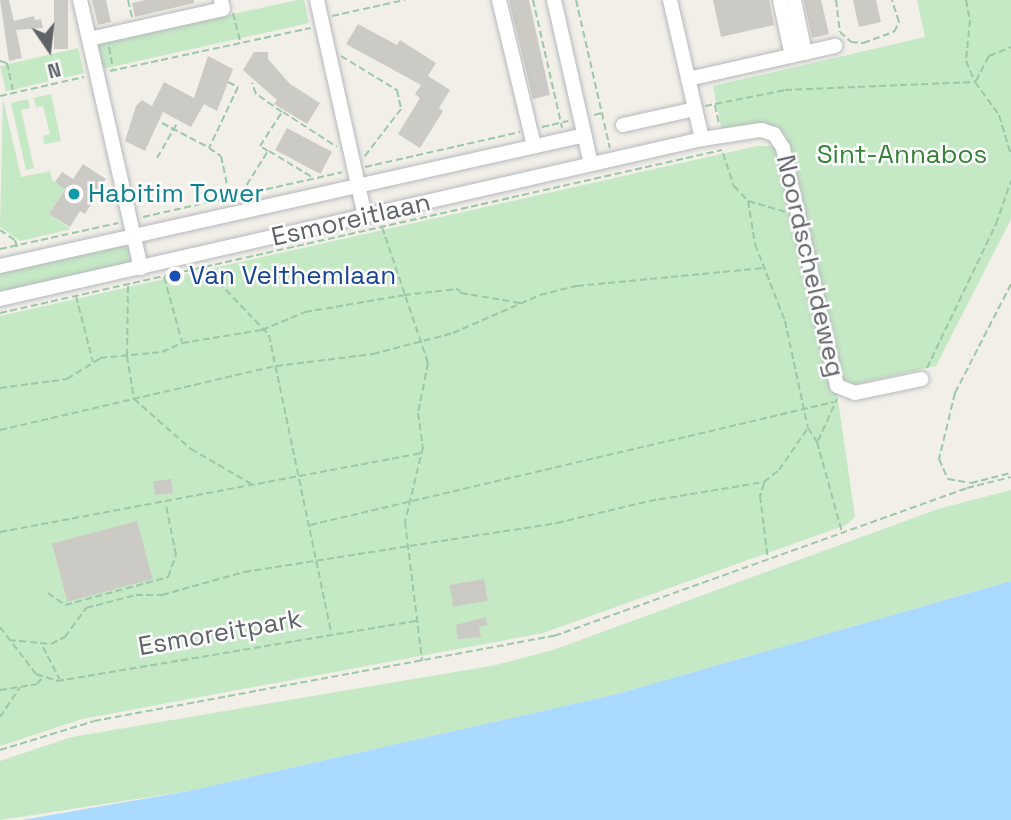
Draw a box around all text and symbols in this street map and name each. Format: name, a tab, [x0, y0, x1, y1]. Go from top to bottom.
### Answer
north arrow	[14, 14, 84, 84]
text: N	[45, 56, 63, 84]
park label: Sint-Annabos	[817, 139, 987, 171]
street label: Noordscheldeweg	[769, 152, 851, 380]
place label: Habitim Tower	[88, 178, 265, 210]
marker: Habitim Tower	[66, 186, 82, 202]
street label: Esmoreitlaan	[269, 187, 433, 253]
place label: Van Velthemlaan	[189, 260, 396, 292]
marker: Van Velthemlaan	[167, 268, 183, 284]
street label: Esmoreitpark	[136, 603, 304, 663]

